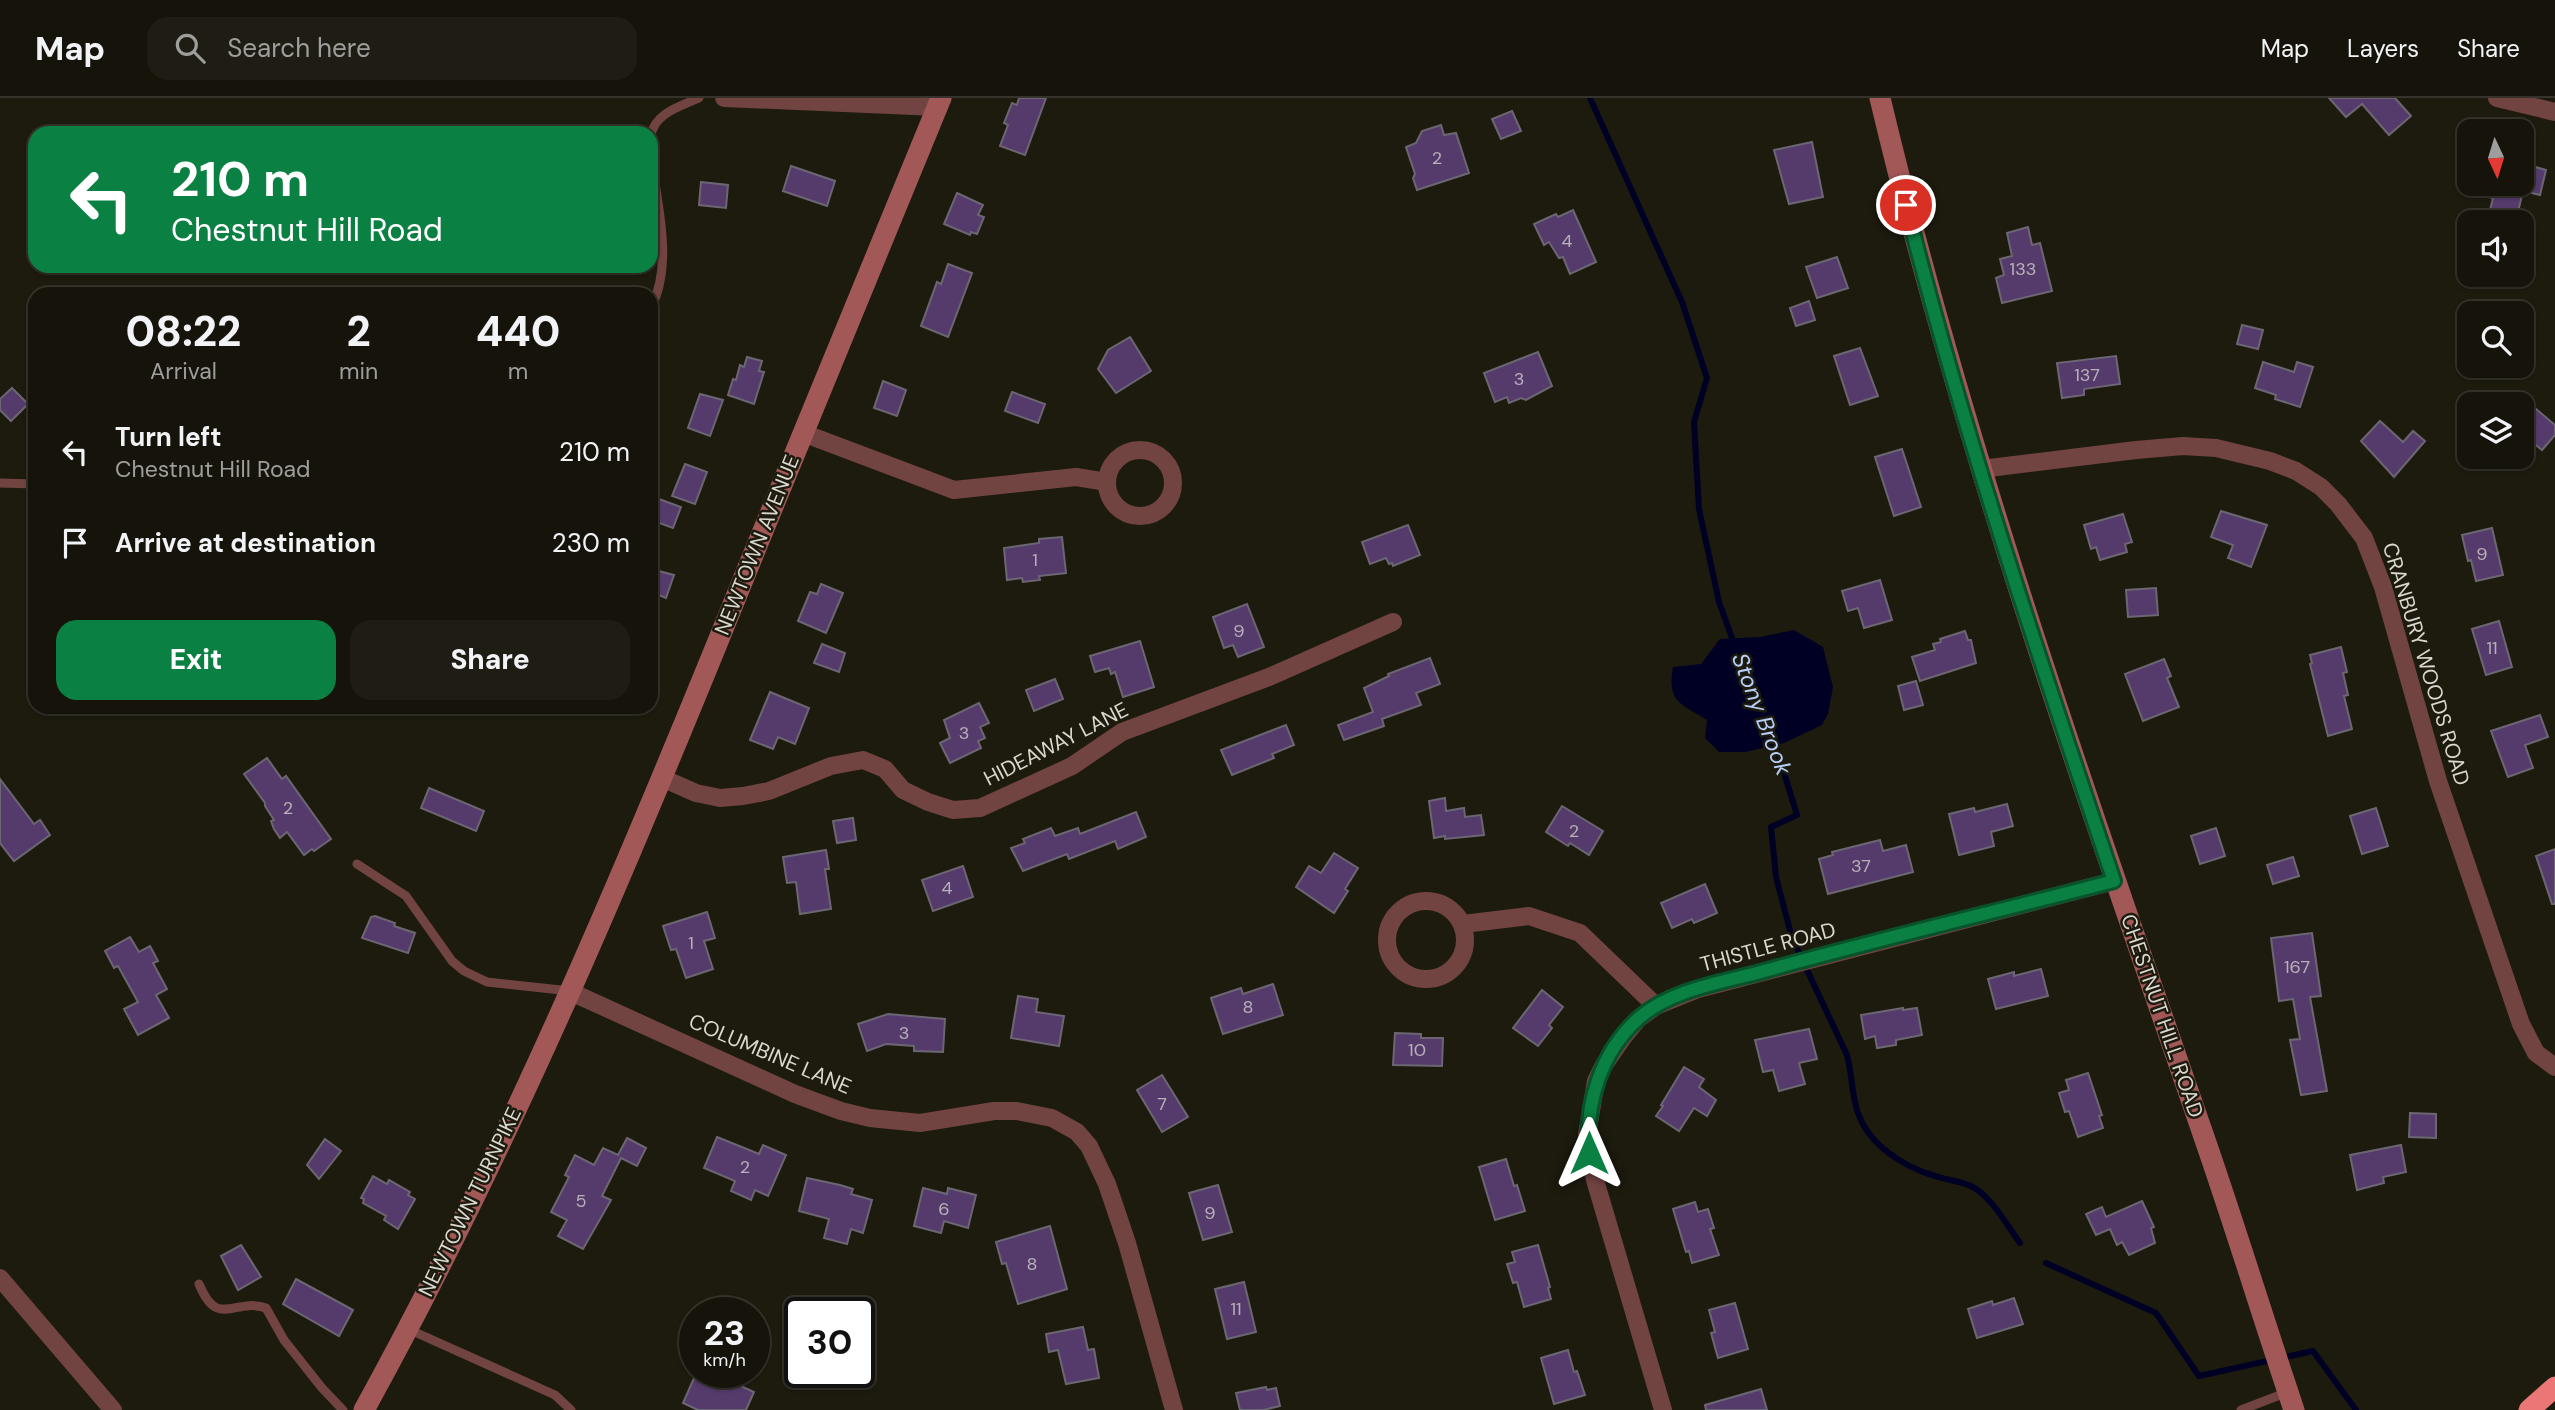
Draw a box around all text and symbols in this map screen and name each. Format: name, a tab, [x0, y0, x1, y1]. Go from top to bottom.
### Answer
search box	[147, 17, 637, 80]
text: Map	[35, 27, 105, 70]
icon: search	[171, 29, 209, 67]
text: Search here	[227, 31, 371, 65]
text: Map	[2261, 33, 2309, 64]
text: Layers	[2347, 33, 2419, 64]
text: Share	[2457, 33, 2520, 64]
north arrow	[2457, 119, 2534, 196]
map controls	[2457, 119, 2534, 469]
house number: 2	[1432, 146, 1442, 170]
text: 210 m	[171, 147, 309, 211]
icon: left	[56, 154, 147, 245]
pin	[1876, 175, 1936, 235]
icon: arrive	[1887, 186, 1925, 224]
text: Chestnut Hill Road	[171, 209, 443, 251]
button: sound	[2457, 210, 2534, 287]
house number: 4	[1562, 229, 1573, 253]
house number: 133	[2010, 257, 2036, 281]
button: search	[2457, 301, 2534, 378]
text: 08:22	[126, 304, 241, 359]
text: 2	[346, 304, 371, 359]
text: 440	[476, 304, 560, 359]
text: Arrival	[150, 356, 217, 386]
text: min	[339, 356, 378, 386]
text: m	[508, 356, 528, 386]
house number: 137	[2074, 363, 2100, 387]
house number: 3	[1514, 367, 1524, 391]
button: layers	[2457, 392, 2534, 469]
text: Turn left	[115, 420, 222, 454]
icon: left	[56, 433, 94, 471]
text: 210 m	[559, 435, 630, 469]
street label: NEWTOWN AVENUE	[708, 451, 806, 639]
text: Chestnut Hill Road	[115, 454, 310, 484]
icon: arrive	[56, 524, 94, 562]
text: Arrive at destination	[115, 526, 376, 560]
text: 230 m	[552, 526, 630, 560]
street label: CRANBURY WOODS ROAD	[2376, 539, 2476, 789]
house number: 9	[2476, 542, 2488, 566]
house number: 1	[1032, 548, 1038, 572]
house number: 9	[1233, 619, 1245, 643]
button: Exit	[56, 620, 336, 700]
button: Share	[350, 620, 630, 700]
house number: 11	[2486, 636, 2498, 660]
water label: Stony Brook	[1725, 648, 1799, 780]
street label: HIDEAWAY LANE	[979, 696, 1133, 792]
house number: 3	[959, 721, 969, 745]
house number: 2	[283, 796, 293, 820]
house number: 2	[1569, 819, 1579, 843]
house number: 37	[1851, 854, 1871, 878]
house number: 4	[942, 876, 953, 900]
street label: CHESTNUT HILL ROAD	[2114, 911, 2210, 1121]
street label: THISTLE ROAD	[1697, 915, 1839, 979]
house number: 1	[688, 931, 694, 955]
house number: 167	[2284, 955, 2310, 979]
house number: 8	[1243, 995, 1253, 1019]
street label: COLUMBINE LANE	[684, 1007, 856, 1101]
house number: 3	[899, 1021, 909, 1045]
house number: 10	[1408, 1038, 1426, 1062]
house number: 7	[1157, 1092, 1167, 1116]
street label: NEWTOWN TURNPIKE	[412, 1103, 528, 1301]
position arrow	[1552, 1116, 1626, 1190]
house number: 2	[740, 1155, 750, 1179]
house number: 5	[576, 1189, 586, 1213]
house number: 6	[938, 1197, 950, 1221]
house number: 9	[1204, 1201, 1216, 1225]
house number: 8	[1027, 1252, 1037, 1276]
speed limit sign: 30	[784, 1297, 875, 1388]
house number: 11	[1230, 1297, 1242, 1321]
text: 23	[704, 1310, 745, 1356]
text: km/h	[703, 1348, 746, 1372]

